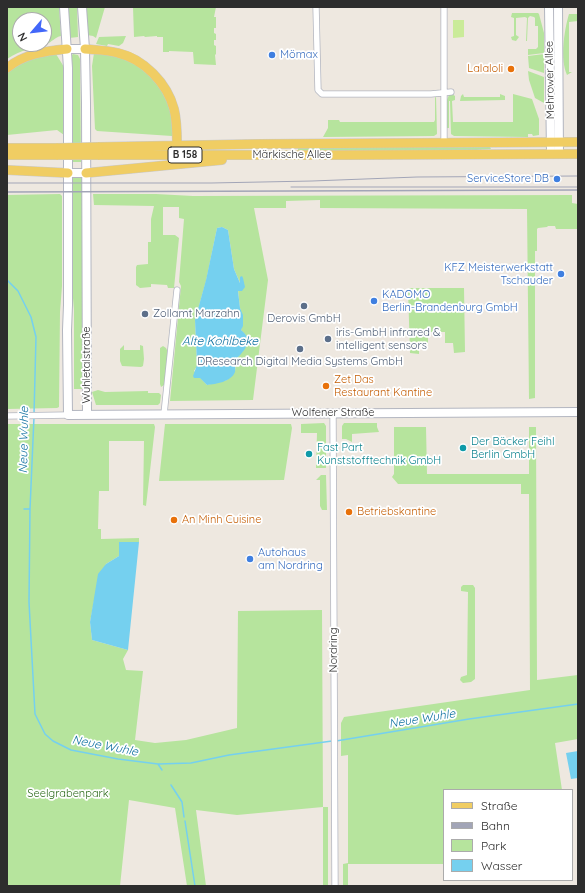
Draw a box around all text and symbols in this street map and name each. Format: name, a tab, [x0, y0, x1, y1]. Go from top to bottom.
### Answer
north arrow	[12, 12, 52, 52]
text: N	[14, 30, 30, 44]
street label: Mehrower Allee	[543, 41, 557, 119]
place label: Mömax	[280, 48, 318, 62]
marker: Mömax	[267, 50, 277, 60]
place label: Lalaloli	[467, 62, 503, 76]
marker: Lalaloli	[506, 64, 516, 74]
road number: B 158	[168, 147, 202, 163]
street label: Märkische Allee	[252, 148, 332, 162]
place label: ServiceStore DB	[467, 172, 549, 186]
marker: ServiceStore DB	[552, 174, 562, 184]
place label: KFZ Meisterwerkstatt Tschauder	[444, 261, 553, 287]
marker: KFZ Meisterwerkstatt Tschauder	[556, 269, 566, 279]
place label: KADOMO Berlin-Brandenburg GmbH	[382, 288, 518, 314]
marker: KADOMO Berlin-Brandenburg GmbH	[369, 296, 379, 306]
marker: Derovis GmbH	[299, 301, 309, 311]
place label: Zollamt Marzahn	[153, 307, 240, 321]
marker: Zollamt Marzahn	[140, 309, 150, 319]
place label: Derovis GmbH	[267, 312, 341, 326]
street label: Wuhletalstraße	[80, 326, 94, 404]
place label: iris-GmbH infrared & intelligent sensors	[336, 326, 440, 352]
water label: Alte Kohlbeke	[182, 334, 258, 348]
marker: iris-GmbH infrared & intelligent sensors	[323, 334, 333, 344]
marker: DResearch Digital Media Systems GmbH	[295, 344, 305, 354]
place label: DResearch Digital Media Systems GmbH	[197, 355, 403, 369]
place label: Zet Das Restaurant Kantine	[334, 373, 432, 399]
marker: Zet Das Restaurant Kantine	[321, 381, 331, 391]
water label: Neue Wuhle	[16, 406, 32, 474]
street label: Wolfener Straße	[292, 406, 374, 420]
place label: Der Bäcker Feihl Berlin GmbH	[471, 435, 554, 461]
place label: Fast Part Kunststofftechnik GmbH	[317, 441, 441, 467]
marker: Der Bäcker Feihl Berlin GmbH	[458, 443, 468, 453]
marker: Fast Part Kunststofftechnik GmbH	[304, 449, 314, 459]
place label: Betriebskantine	[357, 505, 436, 519]
marker: Betriebskantine	[344, 507, 354, 517]
place label: An Minh Cuisine	[182, 513, 261, 527]
marker: An Minh Cuisine	[169, 515, 179, 525]
place label: Autohaus am Nordring	[258, 546, 323, 572]
marker: Autohaus am Nordring	[245, 554, 255, 564]
street label: Nordring	[327, 627, 341, 673]
water label: Neue Wuhle	[388, 707, 456, 731]
water label: Neue Wuhle	[71, 733, 139, 759]
park label: Seelgrabenpark	[27, 787, 109, 801]
legend	[443, 789, 573, 881]
text: Straße	[481, 798, 518, 813]
text: Bahn	[481, 818, 510, 833]
text: Park	[481, 838, 506, 853]
text: Wasser	[481, 858, 522, 873]

